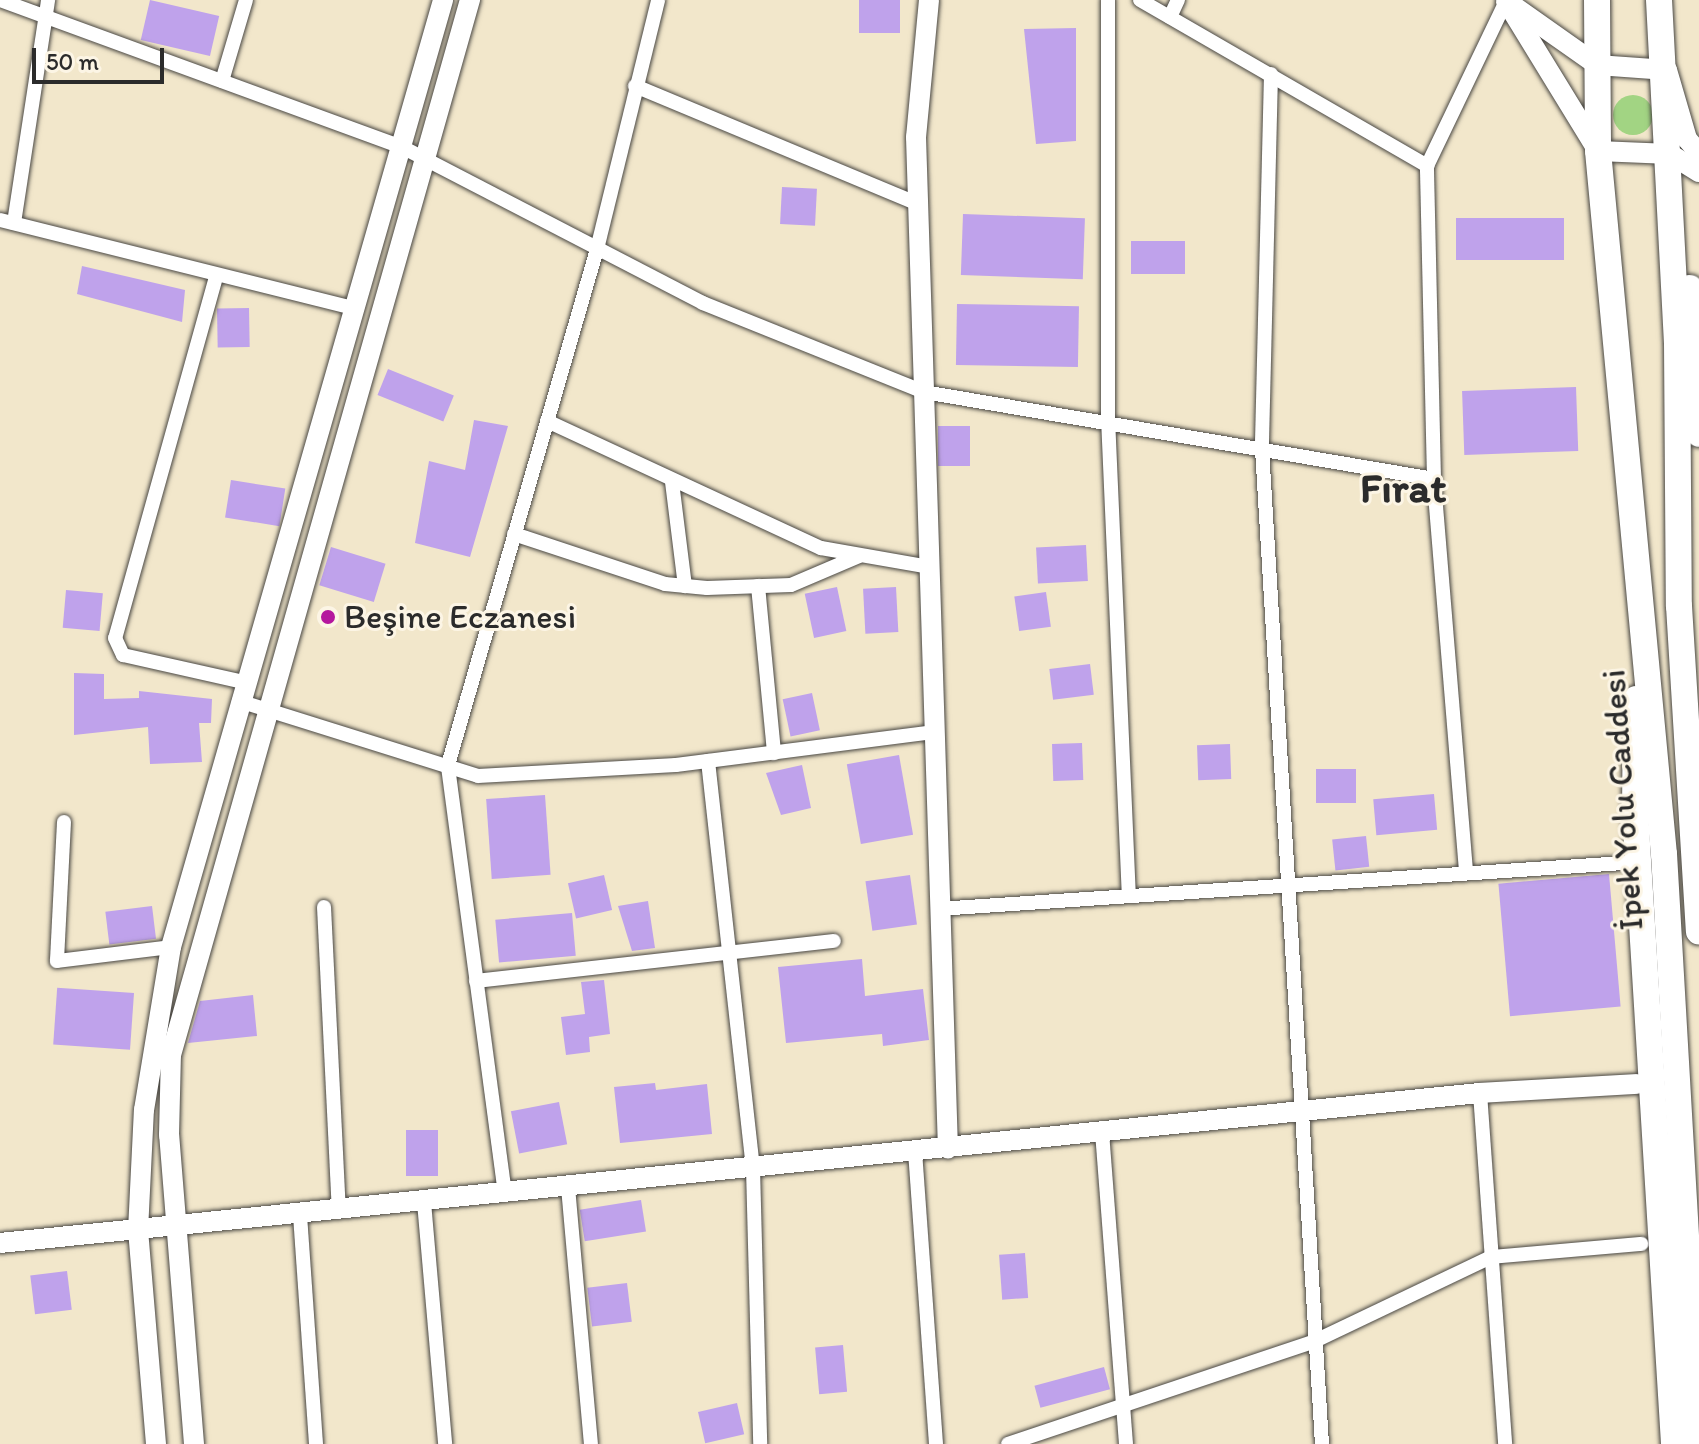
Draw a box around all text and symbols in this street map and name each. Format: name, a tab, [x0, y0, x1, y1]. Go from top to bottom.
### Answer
scale bar	[36, 32, 168, 82]
text: 50 m	[46, 47, 99, 76]
district label: Fırat	[1360, 463, 1446, 513]
place label: Beşine Eczanesi	[344, 597, 576, 637]
marker: Beşine Eczanesi	[319, 608, 337, 626]
street label: İpek Yolu Caddesi	[1593, 669, 1651, 931]

